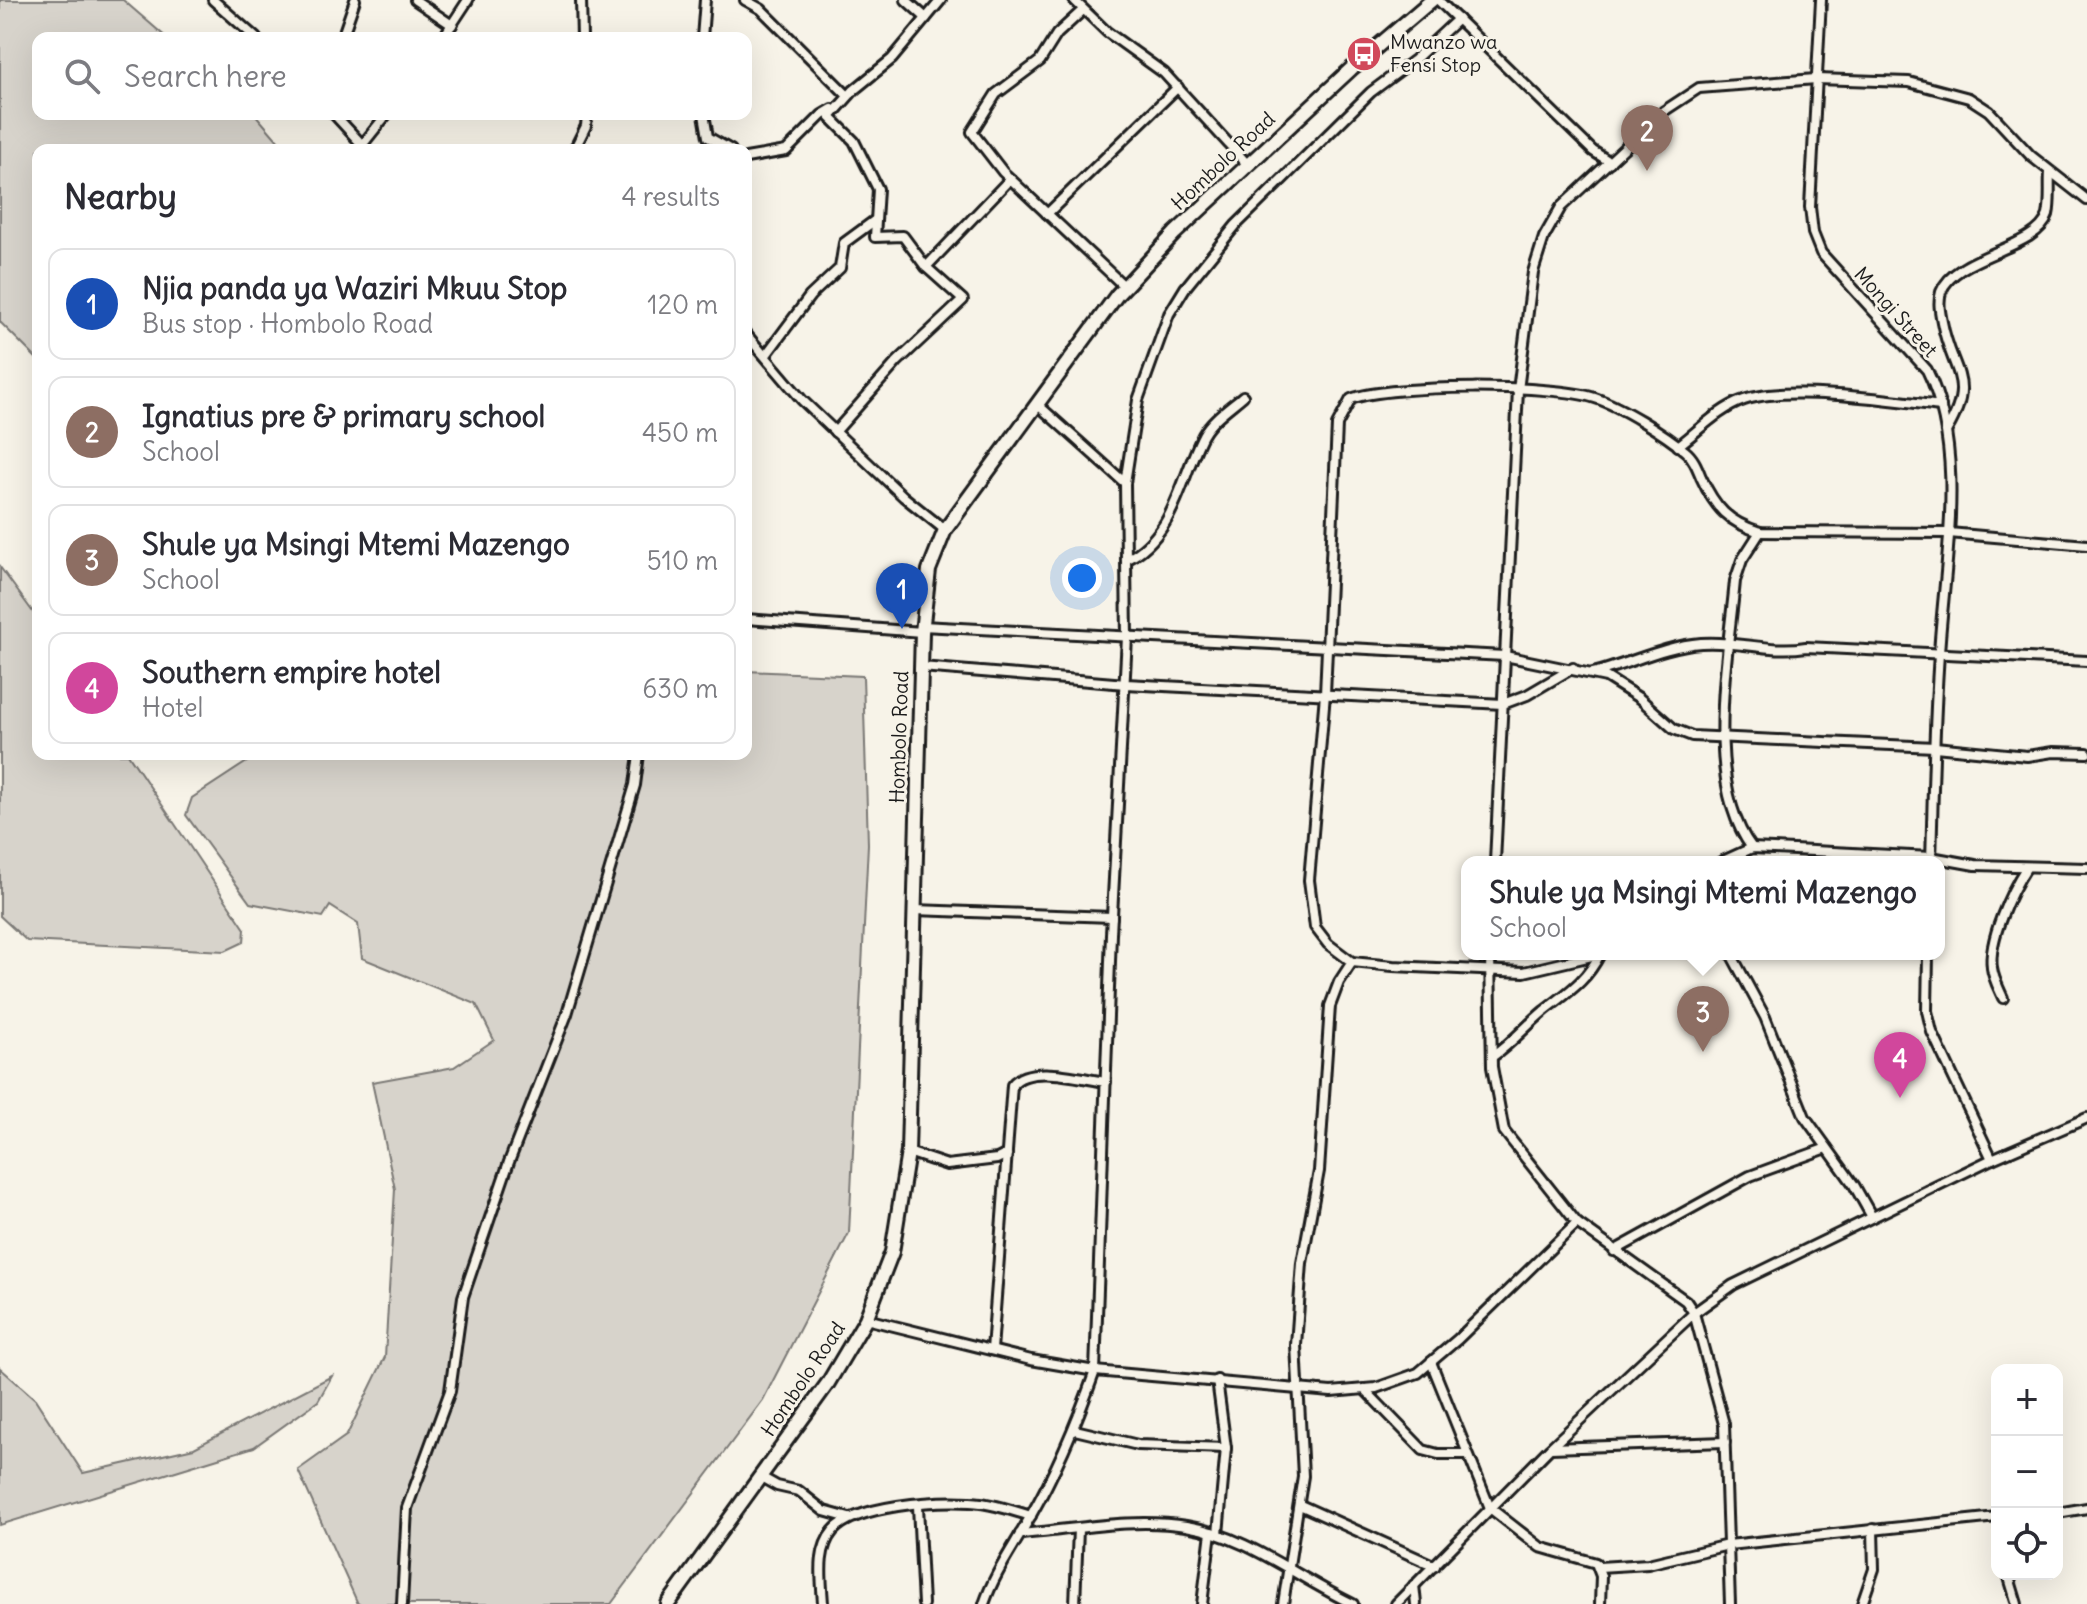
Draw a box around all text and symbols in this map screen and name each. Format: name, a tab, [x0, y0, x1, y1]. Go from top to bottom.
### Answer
place label: Mwanzo wa Fensi Stop	[1390, 29, 1497, 77]
search box	[32, 32, 752, 120]
bus stop icon: Mwanzo wa Fensi Stop	[1345, 35, 1383, 73]
icon: search	[60, 54, 104, 98]
text: Search here	[124, 57, 287, 95]
pin: 2	[1621, 105, 1673, 171]
street label: Hombolo Road	[1166, 106, 1280, 215]
text: Nearby	[64, 175, 177, 218]
text: 4 results	[622, 180, 720, 213]
street label: Mongi Street	[1849, 261, 1944, 362]
text: Njia panda ya Waziri Mkuu Stop	[142, 269, 567, 307]
text: 1	[87, 288, 97, 321]
text: 120 m	[647, 288, 718, 321]
text: Bus stop · Hombolo Road	[142, 307, 433, 340]
text: Ignatius pre & primary school	[142, 397, 545, 435]
text: 2	[85, 416, 99, 449]
text: 450 m	[642, 416, 718, 449]
text: School	[142, 435, 220, 468]
text: Shule ya Msingi Mtemi Mazengo	[142, 525, 570, 563]
text: 3	[85, 544, 99, 577]
text: 510 m	[647, 544, 718, 577]
your location	[1062, 558, 1102, 598]
text: School	[142, 563, 220, 596]
pin: 1	[876, 563, 928, 629]
text: Southern empire hotel	[142, 653, 441, 691]
street label: Hombolo Road	[884, 670, 913, 804]
text: 4	[84, 672, 100, 705]
text: 630 m	[642, 672, 718, 705]
text: Hotel	[142, 691, 203, 724]
popup	[1461, 856, 1945, 960]
text: Shule ya Msingi Mtemi Mazengo	[1489, 873, 1917, 911]
text: School	[1489, 911, 1567, 944]
pin: 3	[1677, 986, 1729, 1052]
pin: 4	[1874, 1032, 1926, 1098]
street label: Hombolo Road	[755, 1316, 850, 1441]
map controls	[1991, 1364, 2063, 1580]
button: +	[1991, 1364, 2063, 1436]
button: −	[1991, 1436, 2063, 1508]
button: locate	[1991, 1508, 2063, 1580]

